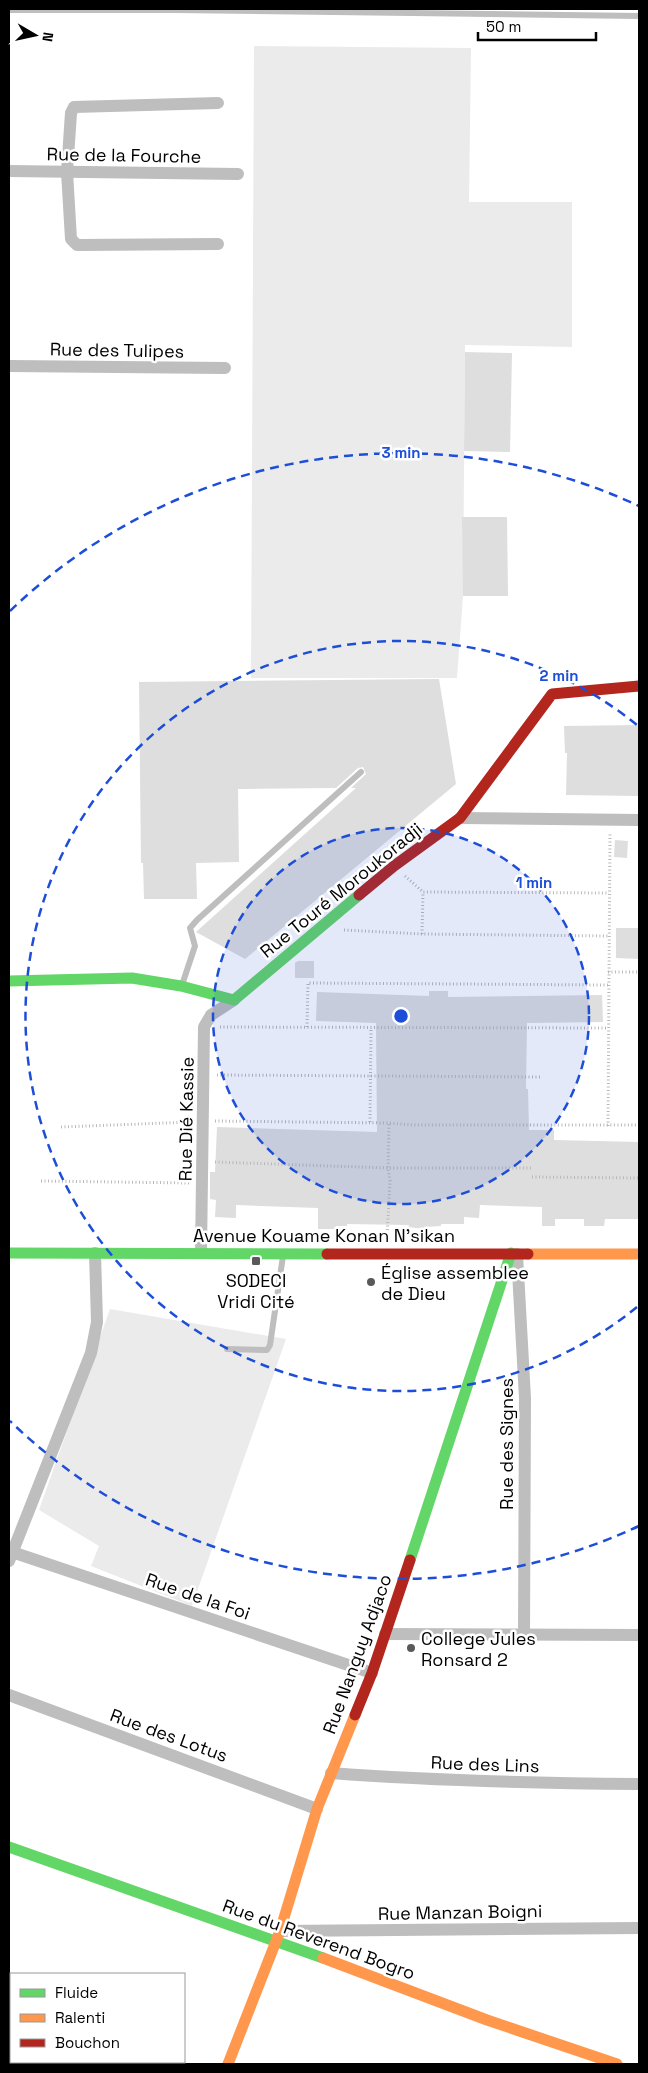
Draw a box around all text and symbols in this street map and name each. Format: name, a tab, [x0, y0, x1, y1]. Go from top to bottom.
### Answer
north arrow	[10, 10, 60, 60]
scale bar	[478, 10, 596, 42]
text: 50 m	[486, 17, 521, 36]
text: N	[38, 31, 57, 43]
street label: Rue de la Fourche	[47, 142, 201, 168]
street label: Rue des Tulipes	[50, 337, 184, 363]
text: 3 min	[382, 443, 420, 462]
text: 2 min	[540, 666, 578, 685]
street label: Rue Touré Moroukoradji	[255, 817, 427, 963]
text: 1 min	[516, 873, 552, 892]
centre of rings	[392, 1007, 410, 1025]
street label: Rue Dié Kassie	[173, 1057, 199, 1181]
street label: Avenue Kouame Konan N'sikan	[193, 1224, 455, 1247]
marker: SODECI Vridi Cité	[250, 1255, 262, 1267]
place label: Église assemblee de Dieu	[381, 1261, 529, 1305]
place label: SODECI Vridi Cité	[217, 1269, 295, 1313]
marker: Église assemblee de Dieu	[365, 1276, 377, 1288]
street label: Rue des Signes	[495, 1378, 518, 1510]
street label: Rue de la Foi	[143, 1567, 253, 1625]
street label: Rue Nanguy Adjaco	[317, 1571, 397, 1737]
place label: College Jules Ronsard 2	[421, 1627, 536, 1671]
marker: College Jules Ronsard 2	[405, 1642, 417, 1654]
street label: Rue des Lotus	[107, 1703, 231, 1767]
street label: Rue des Lins	[430, 1751, 540, 1777]
street label: Rue du Reverend Bogro	[220, 1893, 418, 1985]
street label: Rue Manzan Boigni	[378, 1899, 542, 1925]
legend	[10, 1973, 185, 2063]
text: Fluide	[55, 1983, 98, 2002]
text: Ralenti	[55, 2008, 105, 2027]
text: Bouchon	[55, 2033, 120, 2052]

